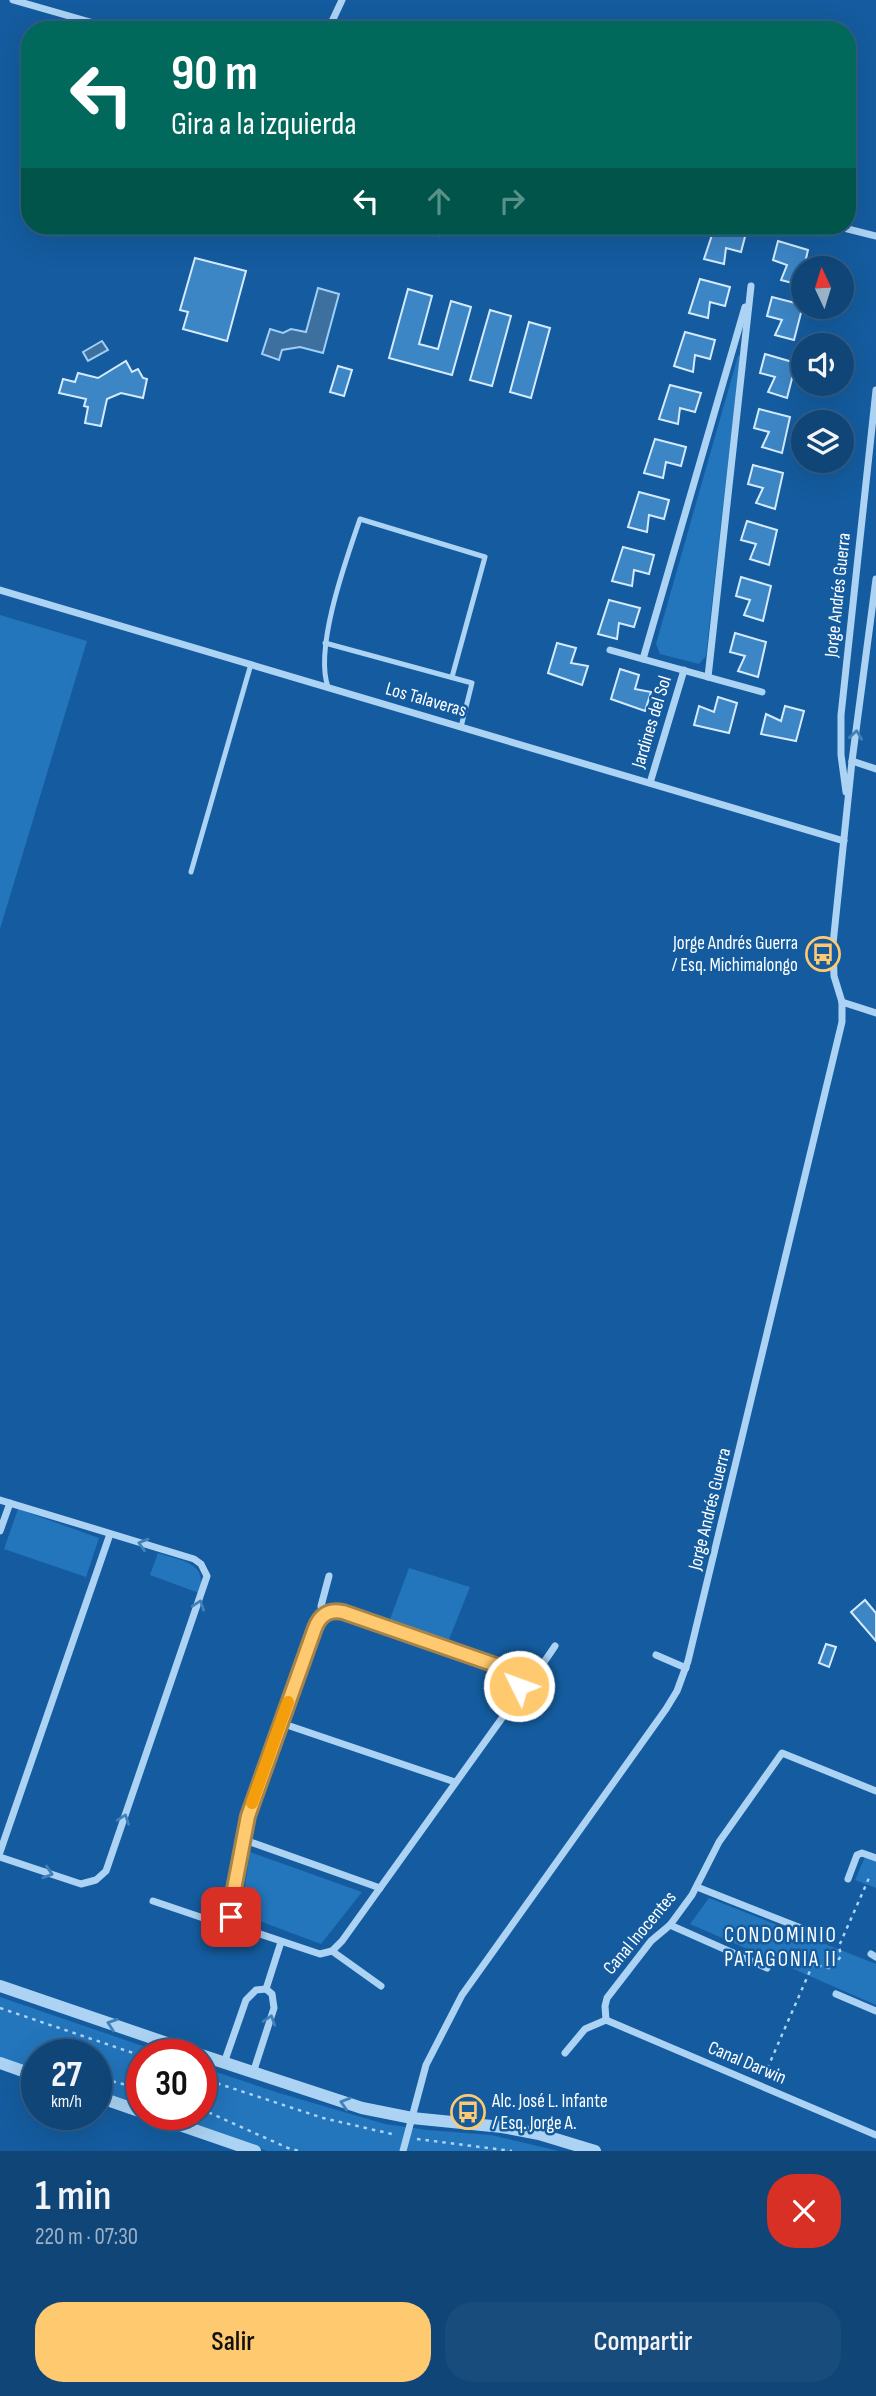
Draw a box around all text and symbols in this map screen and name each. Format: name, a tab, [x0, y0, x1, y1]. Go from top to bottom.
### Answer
text: 90 m	[171, 45, 258, 104]
icon: left	[56, 49, 147, 140]
text: Gira a la izquierda	[171, 105, 357, 144]
icon: left	[347, 182, 385, 220]
icon: ahead	[420, 182, 458, 220]
icon: right	[493, 182, 531, 220]
north arrow	[791, 256, 854, 318]
map controls	[791, 256, 854, 473]
button: sound	[791, 333, 854, 396]
button: layers	[791, 410, 854, 473]
street label: Jorge Andrés Guerra	[820, 532, 856, 659]
street label: Jardines del Sol	[627, 673, 677, 772]
street label: Los Talaveras	[383, 677, 469, 723]
one-way arrow	[848, 729, 863, 741]
place label: Jorge Andrés Guerra / Esq. Michimalongo	[672, 932, 798, 977]
bus stop icon: Jorge Andrés Guerra / Esq. Michimalongo	[804, 935, 842, 973]
street label: Jorge Andrés Guerra	[683, 1446, 736, 1573]
one-way arrow	[137, 1537, 149, 1552]
one-way arrow	[190, 1599, 204, 1611]
position arrow	[482, 1649, 556, 1723]
one-way arrow	[116, 1814, 130, 1826]
one-way arrow	[41, 1864, 53, 1879]
pin	[201, 1887, 261, 1947]
street label: Canal Inocentes	[599, 1887, 682, 1979]
icon: arrive	[212, 1898, 250, 1936]
district label: CONDOMINIO PATAGONIA II	[724, 1923, 838, 1972]
one-way arrow	[262, 2014, 276, 2027]
one-way arrow	[106, 2018, 118, 2032]
street label: Canal Darwin	[704, 2036, 790, 2090]
speed limit sign: 30	[126, 2039, 217, 2130]
text: 27	[51, 2054, 82, 2097]
place label: Alc. José L. Infante / Esq. Jorge A.	[491, 2090, 608, 2135]
text: km/h	[51, 2091, 82, 2112]
bus stop icon: Alc. José L. Infante / Esq. Jorge A.	[449, 2093, 487, 2131]
one-way arrow	[339, 2097, 351, 2111]
text: 1 min	[35, 2171, 111, 2222]
button: close	[767, 2174, 841, 2248]
text: 220 m · 07:30	[35, 2223, 138, 2251]
button: Salir	[35, 2302, 431, 2382]
button: Compartir	[445, 2302, 841, 2382]

